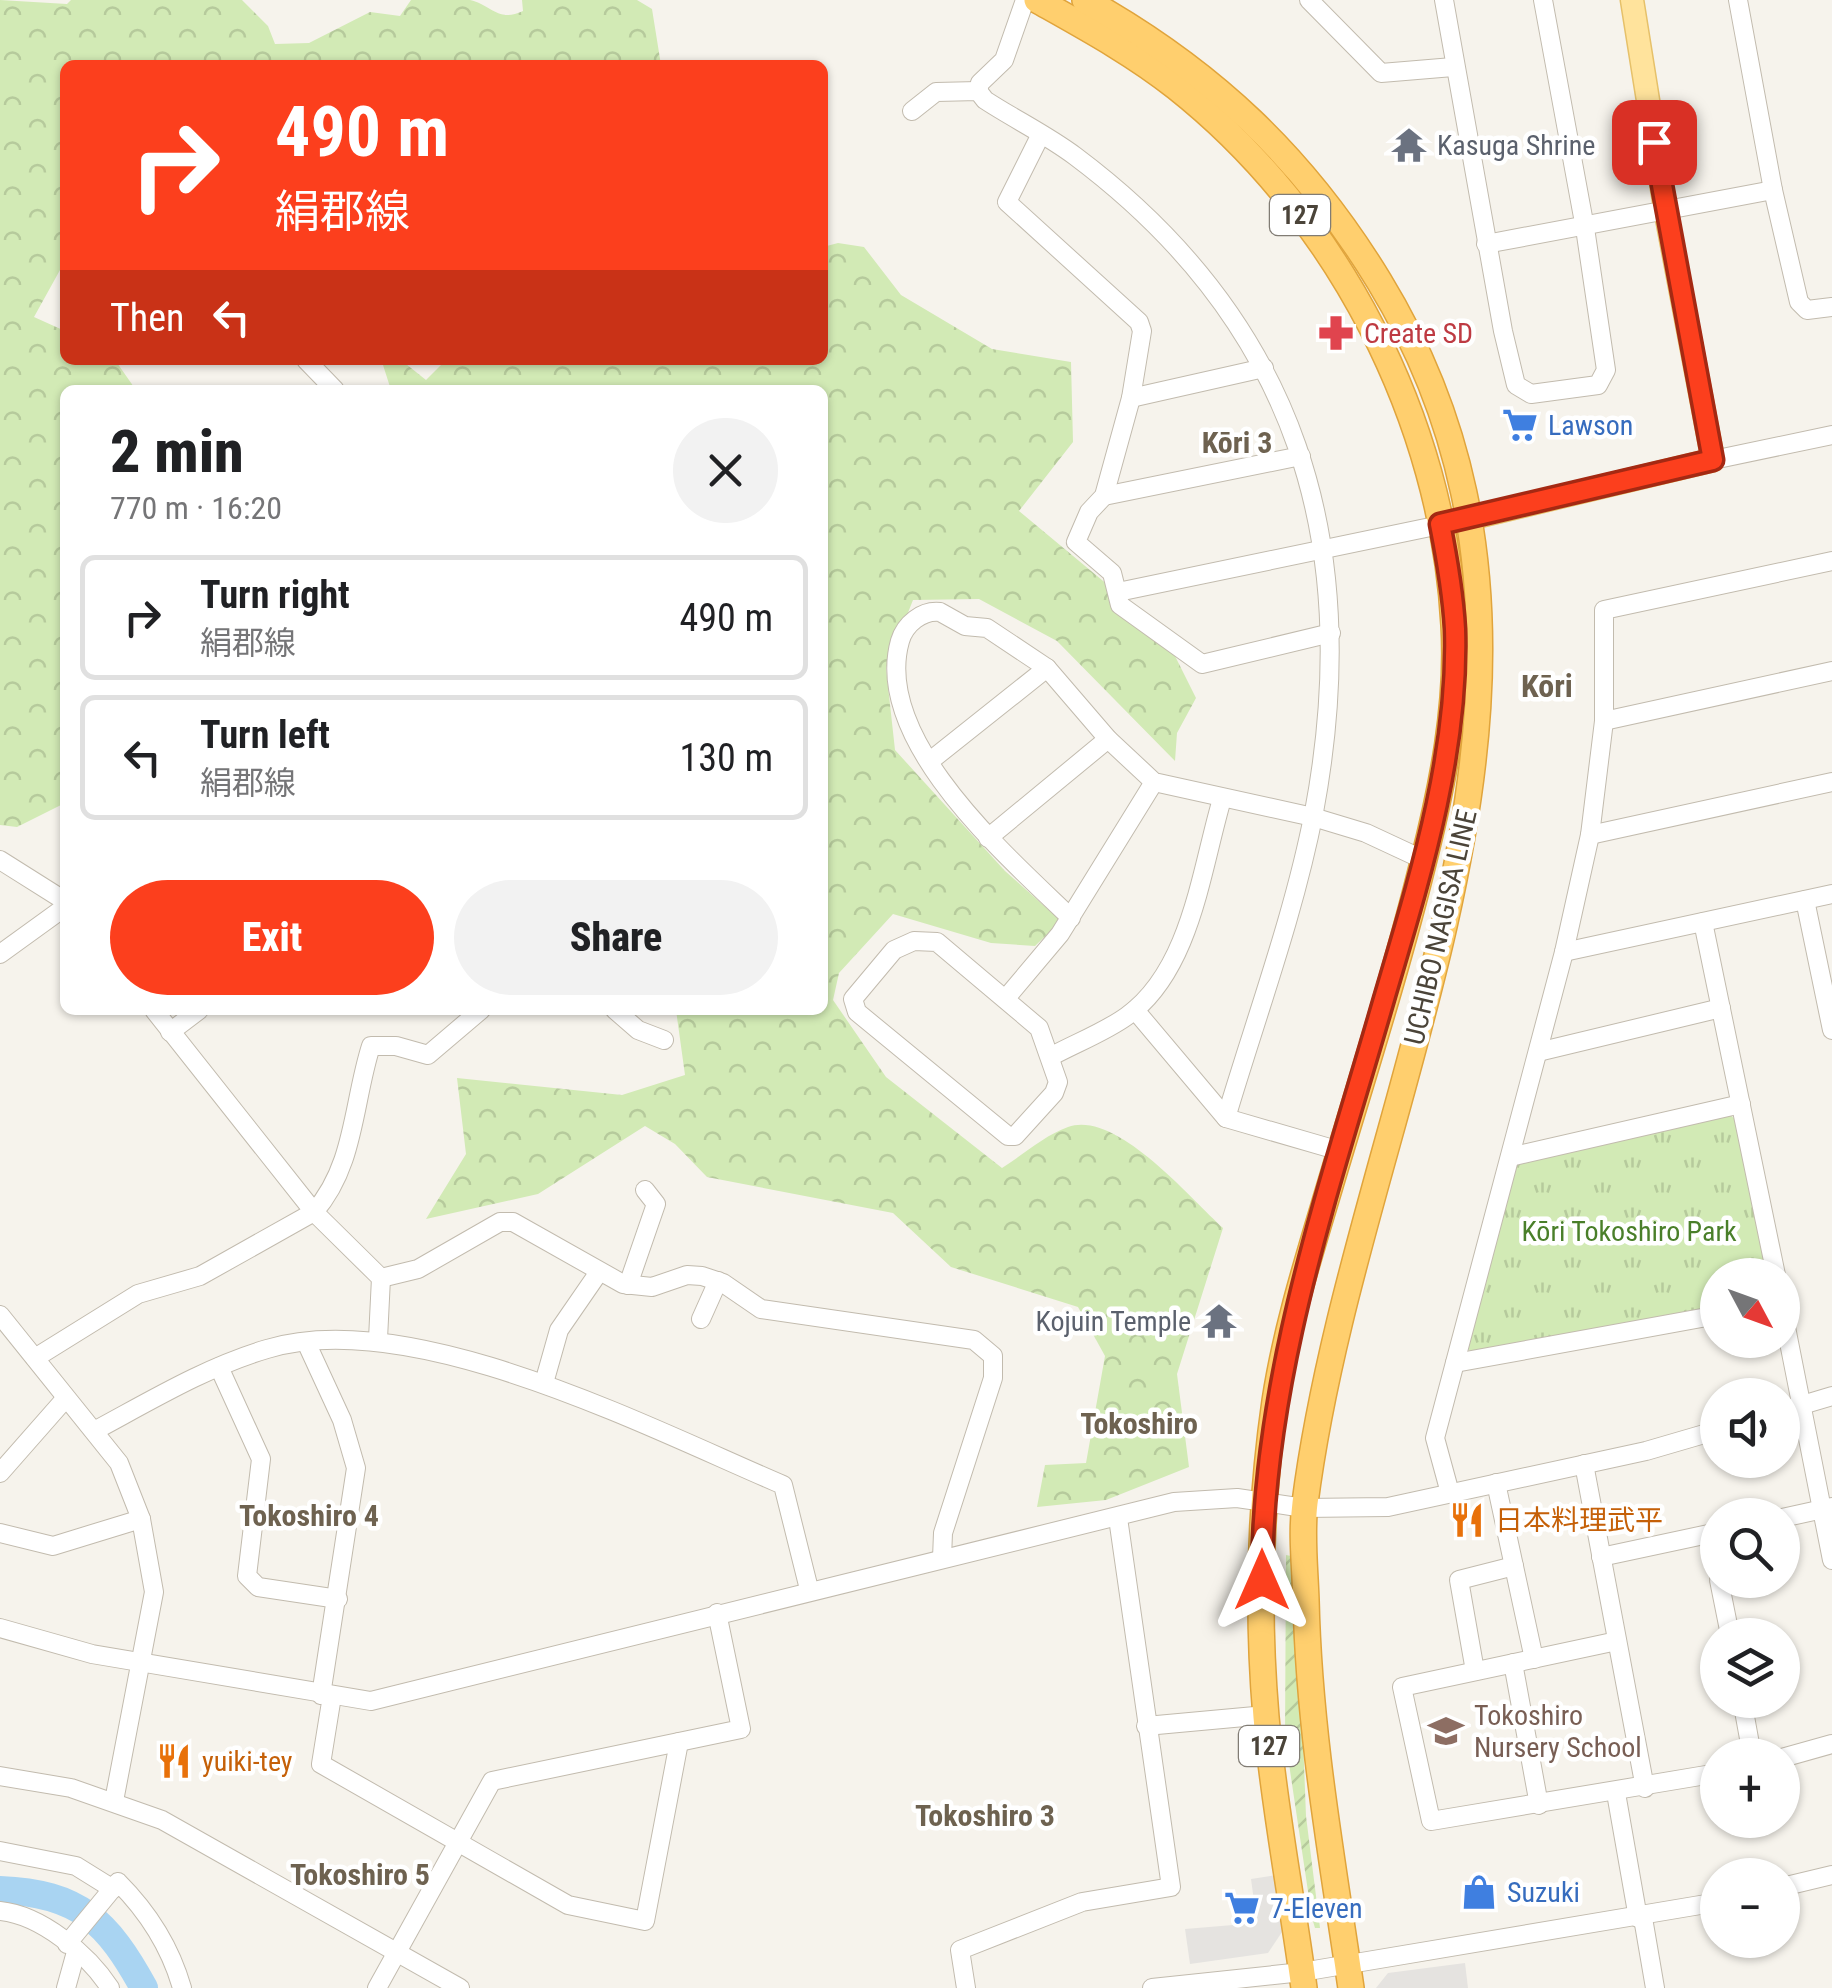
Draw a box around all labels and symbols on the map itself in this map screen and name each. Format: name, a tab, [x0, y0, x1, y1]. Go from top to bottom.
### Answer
pin	[1612, 100, 1697, 185]
temple icon: Kasuga Shrine	[1390, 126, 1428, 164]
place label: Kasuga Shrine	[1437, 129, 1595, 162]
road number: 127	[1270, 195, 1330, 235]
pharmacy icon: Create SD	[1317, 314, 1355, 352]
place label: Create SD	[1364, 317, 1473, 350]
supermarket icon: Lawson	[1501, 406, 1539, 444]
place label: Lawson	[1548, 409, 1633, 442]
district label: Kōri 3	[1202, 425, 1272, 460]
district label: Kōri	[1521, 667, 1573, 705]
street label: UCHIBO NAGISA LINE	[1397, 806, 1484, 1048]
park label: Kōri Tokoshiro Park	[1521, 1215, 1737, 1248]
north arrow	[1700, 1258, 1800, 1358]
temple icon: Kojuin Temple	[1200, 1302, 1238, 1340]
place label: Kojuin Temple	[1036, 1305, 1191, 1338]
district label: Tokoshiro	[1080, 1406, 1198, 1441]
district label: Tokoshiro 4	[239, 1498, 379, 1533]
restaurant icon: 日本料理武平	[1448, 1501, 1486, 1539]
place label: 日本料理武平	[1495, 1504, 1663, 1537]
position arrow	[1210, 1528, 1314, 1632]
place label: Tokoshiro Nursery School	[1474, 1699, 1642, 1764]
school or university icon: Tokoshiro Nursery School	[1427, 1712, 1465, 1750]
road number: 127	[1239, 1726, 1299, 1766]
restaurant icon: yuiki-tey	[155, 1742, 193, 1780]
place label: yuiki-tey	[202, 1745, 293, 1778]
district label: Tokoshiro 3	[915, 1798, 1055, 1833]
district label: Tokoshiro 5	[290, 1857, 430, 1892]
shop icon: Suzuki	[1460, 1873, 1498, 1911]
place label: Suzuki	[1507, 1876, 1580, 1909]
supermarket icon: 7-Eleven	[1223, 1889, 1261, 1927]
place label: 7-Eleven	[1270, 1892, 1363, 1925]

